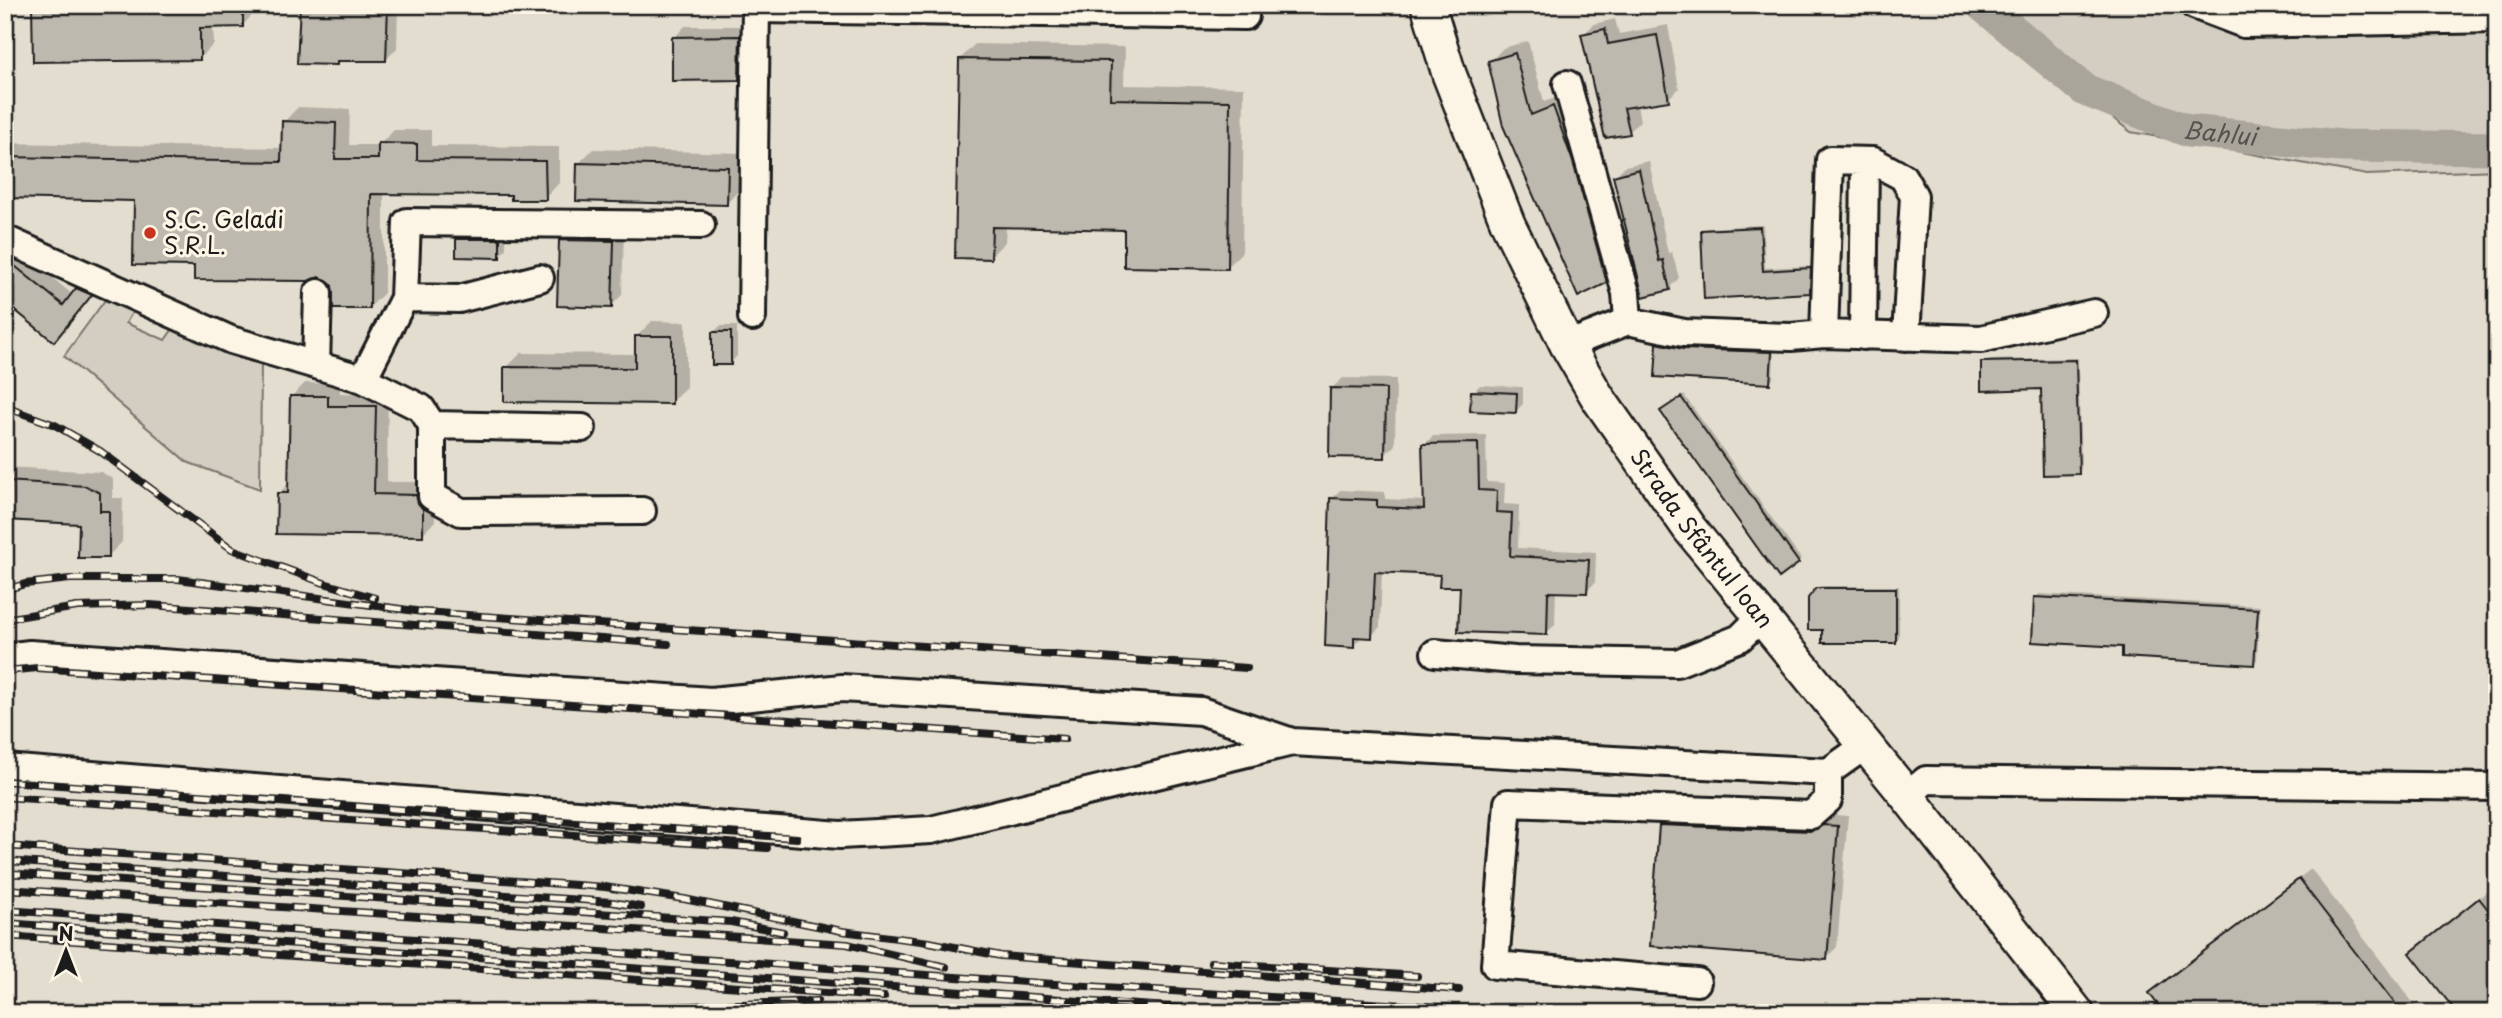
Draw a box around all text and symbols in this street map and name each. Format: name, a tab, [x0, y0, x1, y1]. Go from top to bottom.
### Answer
water label: Bahlui	[2181, 111, 2261, 154]
place label: S.C. Geladi S.R.L.	[164, 201, 284, 262]
marker: S.C. Geladi S.R.L.	[142, 225, 158, 241]
street label: Strada Sfântul Ioan	[1622, 441, 1783, 635]
north arrow	[32, 916, 102, 986]
text: N	[58, 919, 74, 947]

